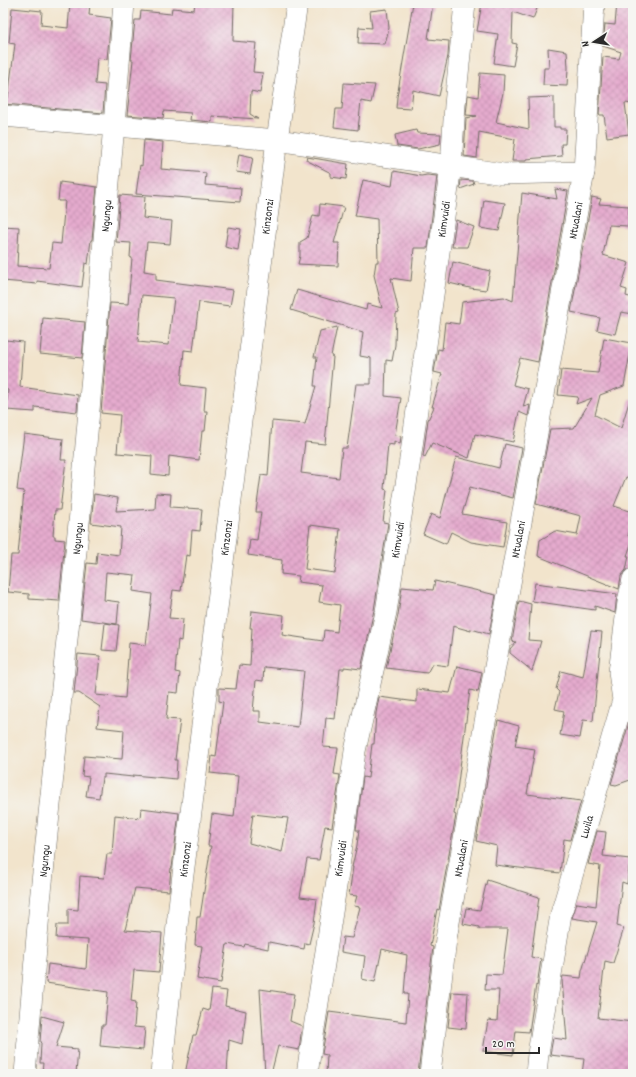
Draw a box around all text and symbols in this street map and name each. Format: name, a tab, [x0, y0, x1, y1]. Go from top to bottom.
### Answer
north arrow	[574, 22, 614, 62]
text: N	[578, 39, 595, 48]
street label: Kinzonzi	[258, 198, 279, 235]
street label: Ngungu	[98, 199, 117, 233]
street label: Kimvuidi	[434, 200, 456, 239]
street label: Ntualani	[565, 201, 588, 241]
street label: Kinzonzi	[217, 519, 238, 557]
street label: Ntualani	[508, 520, 531, 560]
street label: Kimvuidi	[388, 521, 410, 559]
street label: Ngungu	[69, 522, 89, 556]
street label: Lwila	[576, 813, 599, 841]
street label: Ntualani	[450, 839, 474, 878]
street label: Kimvuidi	[331, 840, 353, 878]
street label: Kinzonzi	[176, 841, 197, 878]
street label: Ngungu	[36, 844, 56, 878]
scale bar	[486, 1029, 539, 1055]
text: 20 m	[492, 1036, 515, 1053]

